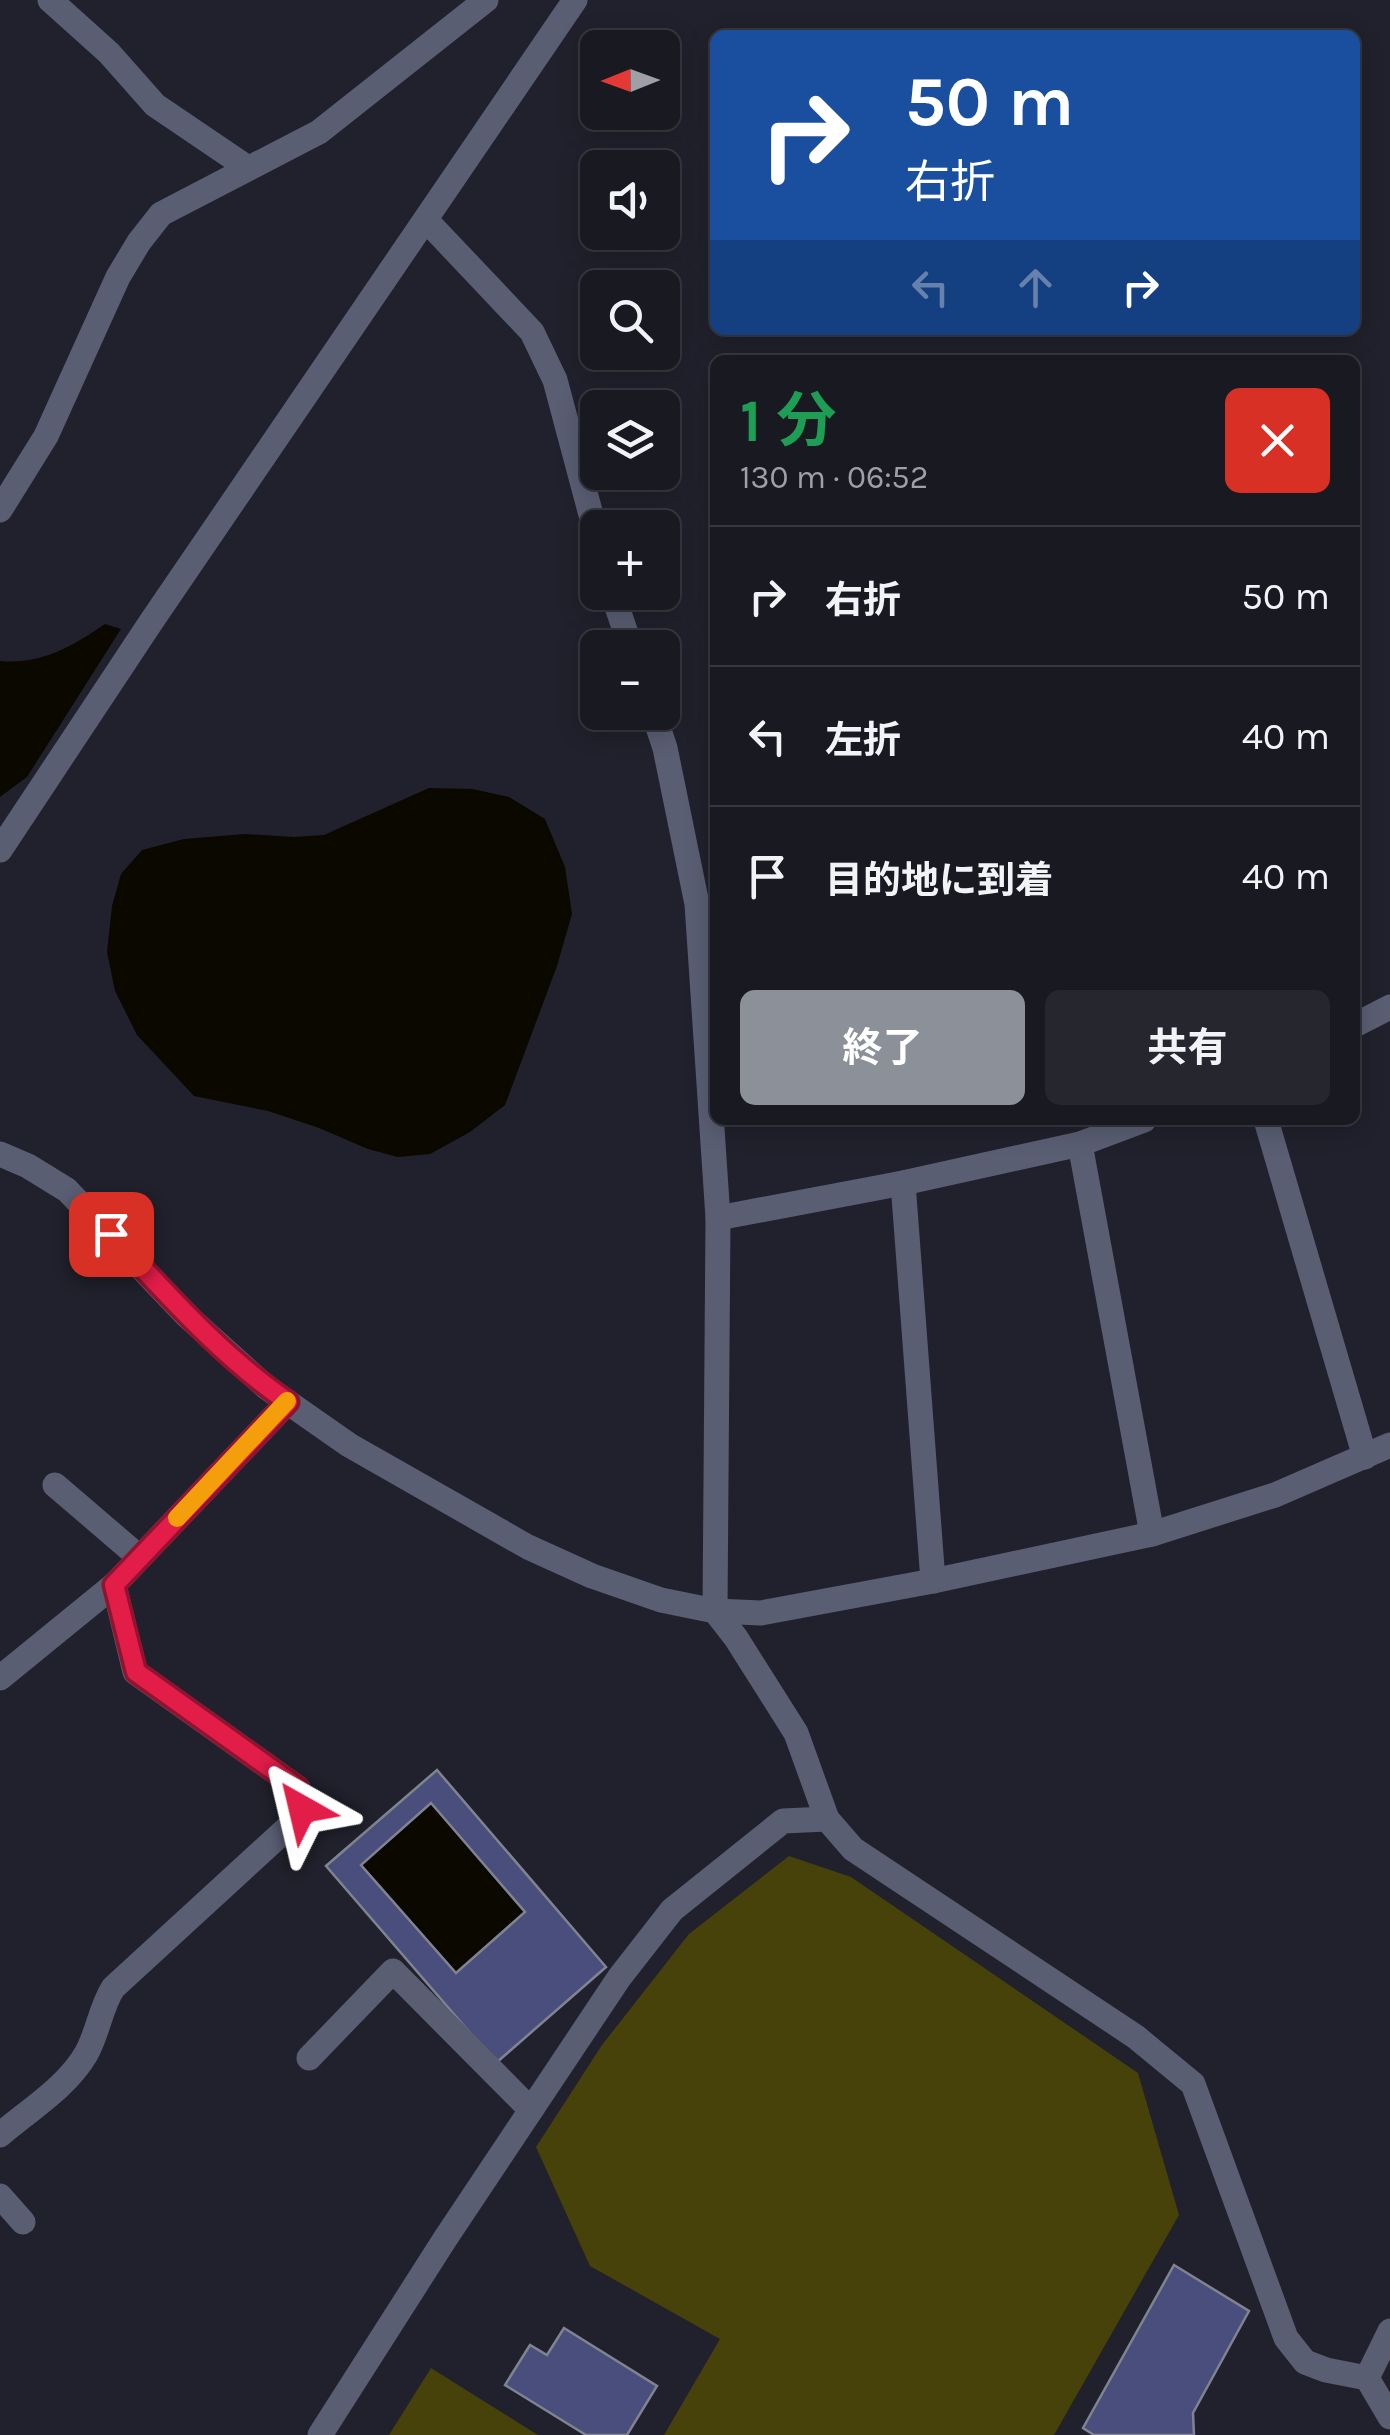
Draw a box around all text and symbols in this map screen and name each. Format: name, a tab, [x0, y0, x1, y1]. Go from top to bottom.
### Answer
north arrow	[580, 30, 680, 130]
map controls	[580, 30, 680, 730]
text: 50 m	[905, 61, 1074, 143]
icon: right	[740, 70, 870, 200]
button: sound	[580, 150, 680, 250]
text: 右折	[905, 156, 995, 208]
icon: left	[903, 260, 958, 315]
icon: ahead	[1008, 260, 1063, 315]
icon: right	[1113, 260, 1168, 315]
button: search	[580, 270, 680, 370]
text: 1 分	[740, 386, 837, 456]
button: close	[1225, 388, 1330, 493]
button: layers	[580, 390, 680, 490]
text: 130 m · 06:52	[740, 459, 928, 496]
button: +	[580, 510, 680, 610]
icon: right	[740, 569, 795, 624]
text: 50 m	[1241, 574, 1330, 619]
text: 右折	[825, 578, 901, 623]
button: −	[580, 630, 680, 730]
icon: left	[740, 709, 795, 764]
text: 40 m	[1242, 714, 1330, 759]
text: 左折	[825, 718, 901, 763]
icon: arrive	[740, 849, 795, 904]
text: 40 m	[1242, 854, 1330, 899]
text: 目的地に到着	[825, 858, 1053, 903]
button: 終了	[740, 990, 1025, 1105]
button: 共有	[1045, 990, 1330, 1105]
pin	[69, 1192, 154, 1277]
icon: arrive	[84, 1207, 139, 1262]
position arrow	[250, 1757, 354, 1861]

